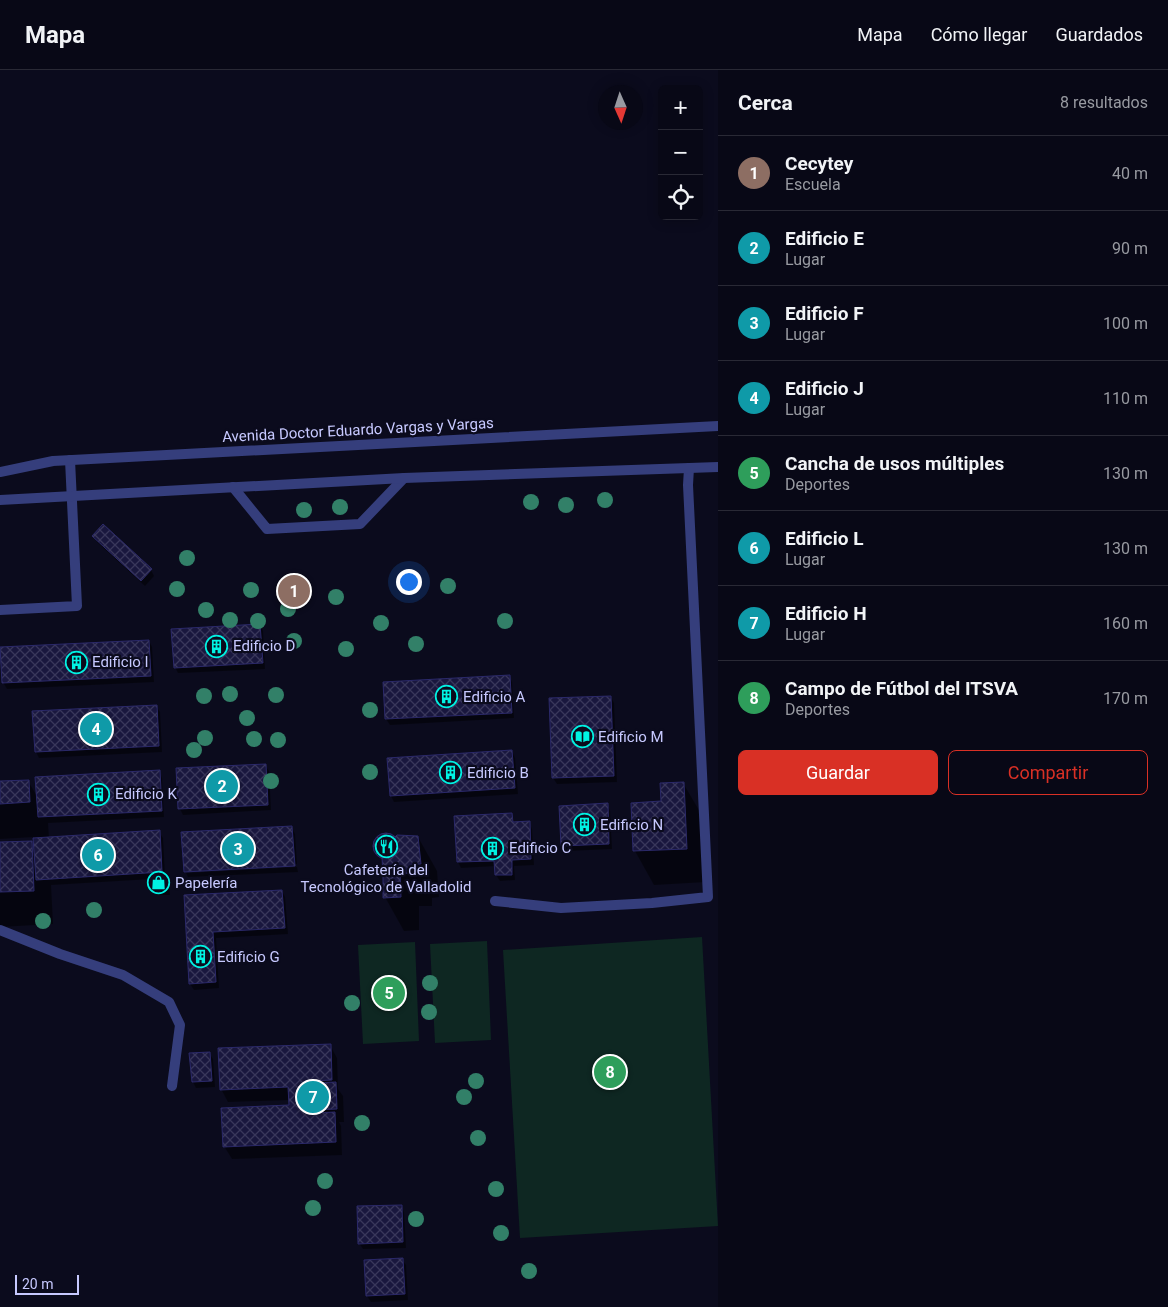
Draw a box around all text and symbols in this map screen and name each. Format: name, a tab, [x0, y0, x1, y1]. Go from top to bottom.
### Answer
text: Mapa	[25, 21, 85, 49]
text: Mapa	[857, 24, 903, 45]
text: Cómo llegar	[931, 24, 1027, 45]
text: Guardados	[1055, 24, 1143, 45]
north arrow	[598, 85, 643, 130]
map controls	[658, 85, 703, 220]
button: +	[658, 85, 703, 130]
text: Cerca	[738, 91, 793, 115]
text: 8 resultados	[1060, 93, 1148, 112]
button: −	[658, 130, 703, 175]
text: Cecytey	[785, 152, 853, 175]
text: 1	[749, 164, 759, 183]
text: 40 m	[1112, 164, 1148, 183]
button: locate	[658, 175, 703, 220]
text: Escuela	[785, 175, 841, 194]
text: Edificio E	[785, 227, 864, 250]
text: 2	[749, 239, 759, 258]
text: 90 m	[1112, 239, 1148, 258]
text: Lugar	[785, 250, 825, 269]
text: Edificio F	[785, 302, 864, 325]
text: 3	[749, 314, 759, 333]
text: 100 m	[1103, 314, 1148, 333]
text: Lugar	[785, 325, 825, 344]
text: Edificio J	[785, 377, 864, 400]
text: 4	[749, 389, 759, 408]
text: 110 m	[1103, 389, 1148, 408]
text: Lugar	[785, 400, 825, 419]
street label: Avenida Doctor Eduardo Vargas y Vargas	[222, 414, 494, 446]
text: Cancha de usos múltiples	[785, 452, 1004, 475]
text: 5	[749, 464, 759, 483]
text: 130 m	[1103, 464, 1148, 483]
text: Deportes	[785, 475, 850, 494]
text: Edificio L	[785, 527, 863, 550]
text: 6	[749, 539, 759, 558]
text: 130 m	[1103, 539, 1148, 558]
text: Lugar	[785, 550, 825, 569]
your location	[396, 569, 422, 595]
pin: 1	[278, 572, 310, 610]
text: Edificio H	[785, 602, 867, 625]
text: 7	[749, 614, 759, 633]
text: 160 m	[1103, 614, 1148, 633]
text: Lugar	[785, 625, 825, 644]
building icon: Edificio D	[205, 634, 229, 658]
place label: Edificio D	[233, 637, 295, 655]
building icon: Edificio I	[64, 650, 88, 674]
place label: Edificio I	[92, 653, 149, 671]
text: Campo de Fútbol del ITSVA	[785, 677, 1018, 700]
building icon: Edificio A	[435, 685, 459, 709]
place label: Edificio A	[463, 688, 526, 706]
text: 8	[749, 689, 759, 708]
text: 170 m	[1103, 689, 1148, 708]
text: Deportes	[785, 700, 850, 719]
pin: 4	[80, 710, 112, 748]
library icon: Edificio M	[570, 725, 594, 749]
place label: Edificio M	[598, 728, 664, 746]
button: Guardar	[738, 750, 938, 795]
button: Compartir	[948, 750, 1148, 795]
building icon: Edificio B	[439, 761, 463, 785]
place label: Edificio B	[467, 764, 529, 782]
pin: 2	[206, 767, 238, 805]
building icon: Edificio K	[87, 782, 111, 806]
place label: Edificio K	[115, 785, 178, 803]
building icon: Edificio N	[572, 813, 596, 837]
place label: Edificio N	[600, 816, 663, 834]
pin: 3	[222, 830, 254, 868]
restaurant icon: Cafetería del Tecnológico de Valladolid	[374, 835, 398, 859]
pin: 6	[82, 836, 114, 874]
building icon: Edificio C	[481, 836, 505, 860]
place label: Edificio C	[509, 839, 572, 857]
place label: Cafetería del Tecnológico de Valladolid	[301, 861, 472, 896]
shop icon: Papelería	[147, 871, 171, 895]
place label: Papelería	[175, 874, 237, 892]
building icon: Edificio G	[189, 945, 213, 969]
place label: Edificio G	[217, 948, 280, 966]
pin: 5	[373, 974, 405, 1012]
pin: 8	[594, 1053, 626, 1091]
pin: 7	[297, 1078, 329, 1116]
scale bar	[15, 1272, 79, 1295]
text: 20 m	[22, 1276, 54, 1292]

